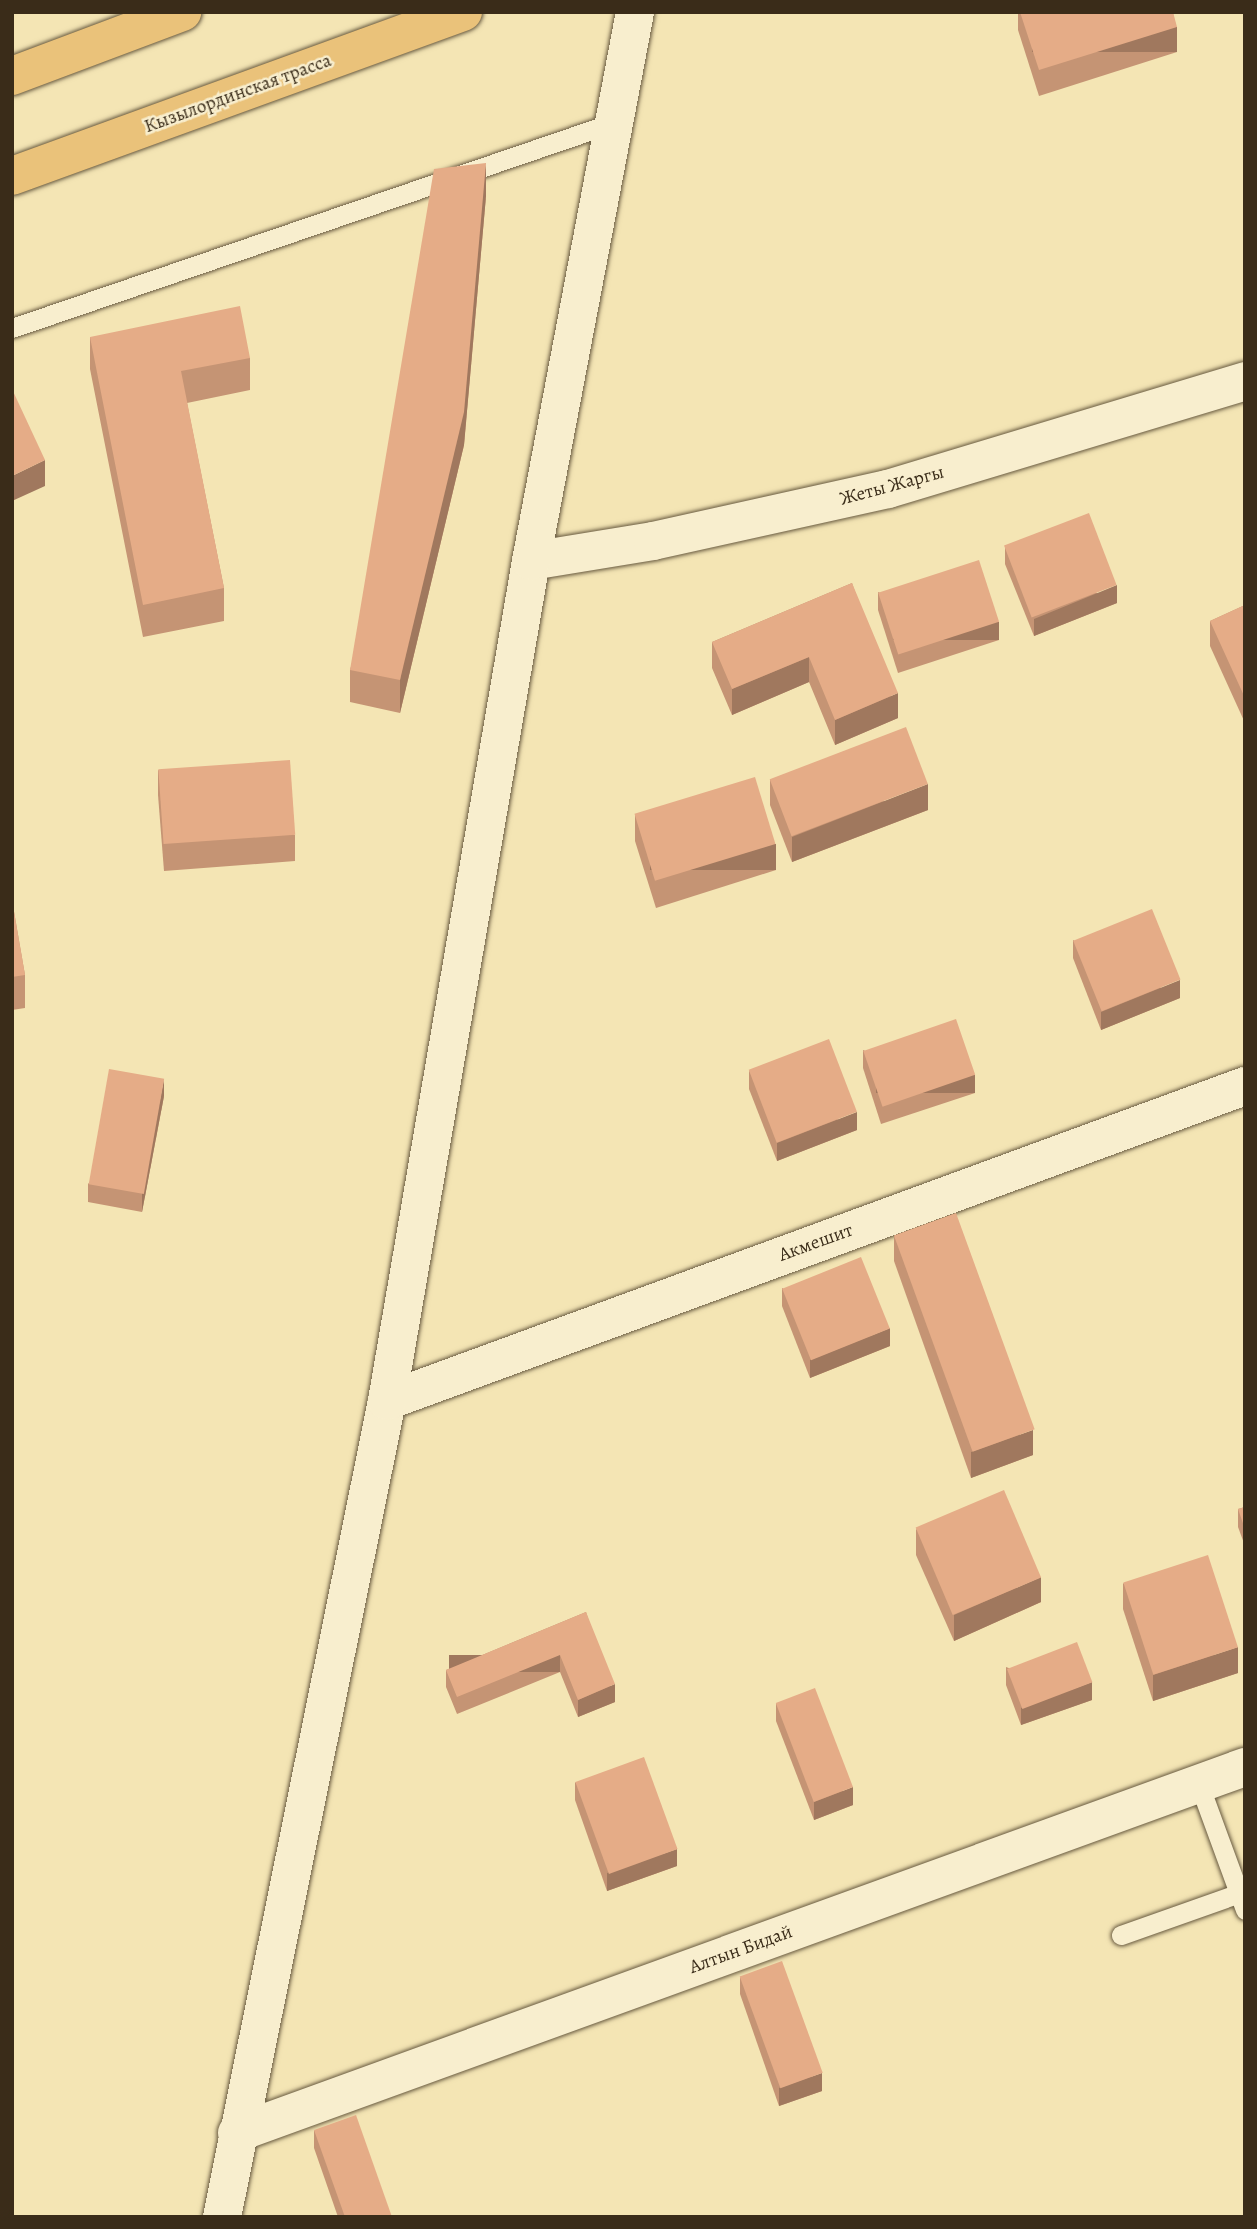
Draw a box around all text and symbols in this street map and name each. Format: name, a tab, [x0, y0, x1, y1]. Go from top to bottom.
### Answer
street label: Кызылординская трасса	[141, 50, 335, 138]
street label: Жеты Жаргы	[837, 461, 947, 511]
street label: Акмешит	[776, 1219, 856, 1267]
street label: Алтын Бидай	[686, 1921, 796, 1979]

